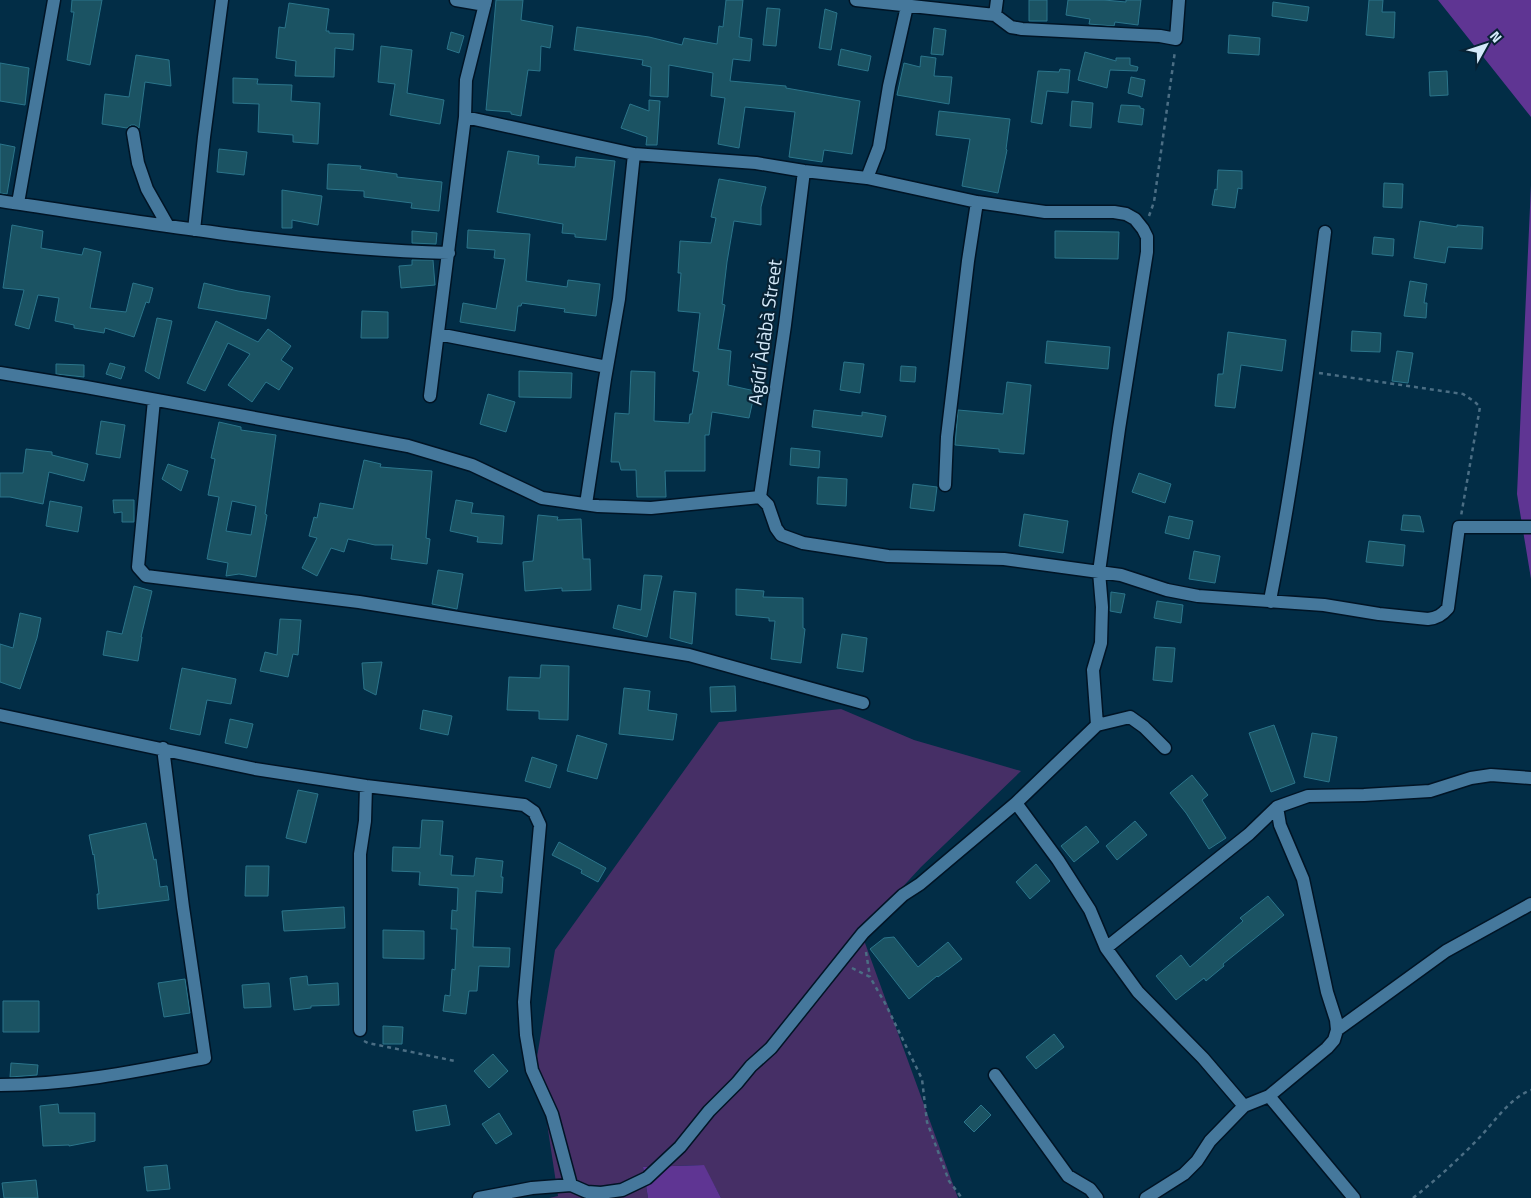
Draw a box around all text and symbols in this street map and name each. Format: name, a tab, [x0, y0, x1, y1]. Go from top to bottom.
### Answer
north arrow	[1461, 20, 1511, 70]
text: N	[1485, 26, 1508, 47]
street label: Agídí Àdàbà Street	[739, 257, 789, 407]

